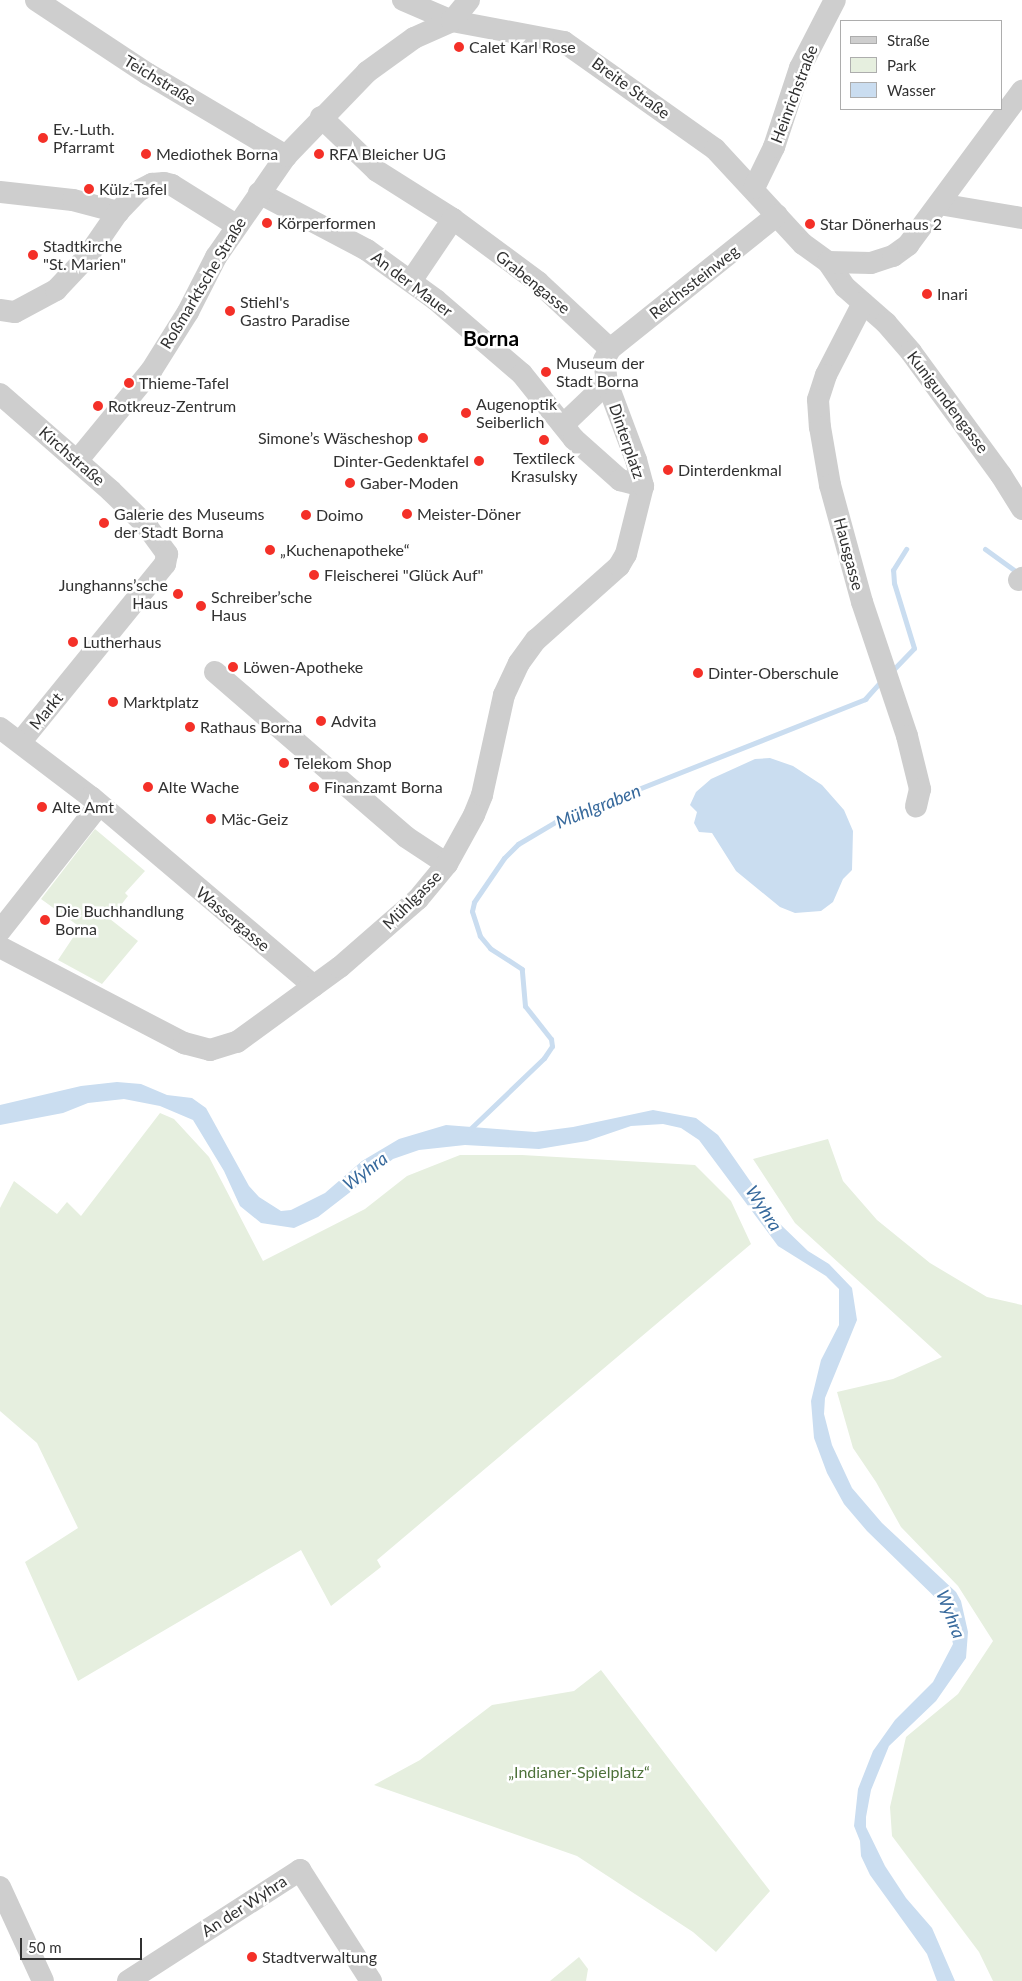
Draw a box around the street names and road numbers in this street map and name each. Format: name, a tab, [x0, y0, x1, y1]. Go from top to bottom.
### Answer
street label: Heinrichstraße	[766, 42, 822, 146]
street label: Teichstraße	[121, 51, 199, 109]
street label: Breite Straße	[588, 53, 674, 123]
street label: Roßmarktsche Straße	[156, 214, 250, 352]
street label: Reichssteinweg	[645, 241, 743, 323]
street label: Grabengasse	[492, 246, 574, 318]
street label: An der Mauer	[368, 247, 456, 321]
street label: Kunigundengasse	[903, 347, 993, 457]
street label: Dinterplatz	[605, 401, 649, 481]
street label: Kirchstraße	[35, 422, 109, 490]
street label: Hausgasse	[830, 516, 868, 592]
street label: Markt	[25, 689, 67, 733]
street label: Mühlgasse	[379, 867, 445, 933]
street label: Wassergasse	[192, 883, 274, 955]
street label: An der Wyhra	[198, 1871, 290, 1941]

